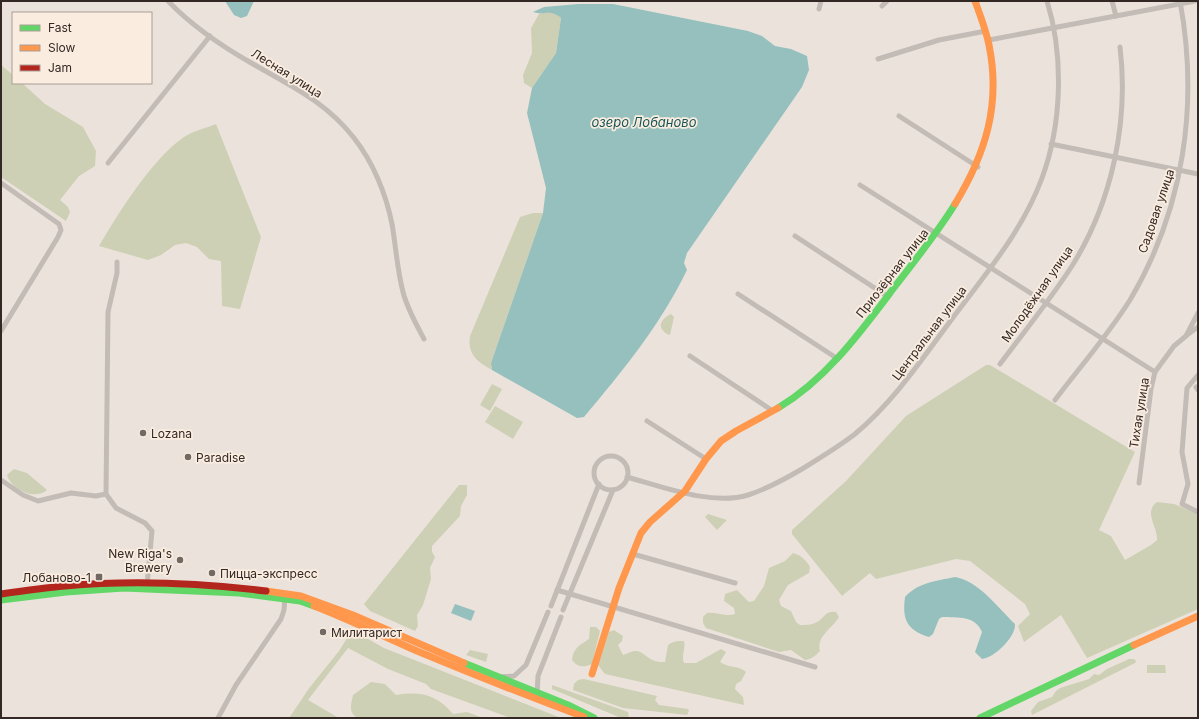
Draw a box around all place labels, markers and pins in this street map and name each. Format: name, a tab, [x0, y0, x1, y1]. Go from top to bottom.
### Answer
place label: Lozana	[151, 426, 192, 441]
marker: Lozana	[138, 428, 148, 438]
place label: Paradise	[196, 450, 245, 465]
marker: Paradise	[183, 452, 193, 462]
place label: New Riga's Brewery	[108, 546, 172, 575]
marker: New Riga's Brewery	[175, 555, 185, 565]
place label: Пицца-экспресс	[220, 566, 318, 581]
marker: Пицца-экспресс	[207, 568, 217, 578]
place label: Лобаново-1	[22, 570, 91, 585]
marker: Лобаново-1	[94, 572, 104, 582]
place label: Милитарист	[331, 625, 403, 640]
marker: Милитарист	[318, 627, 328, 637]

